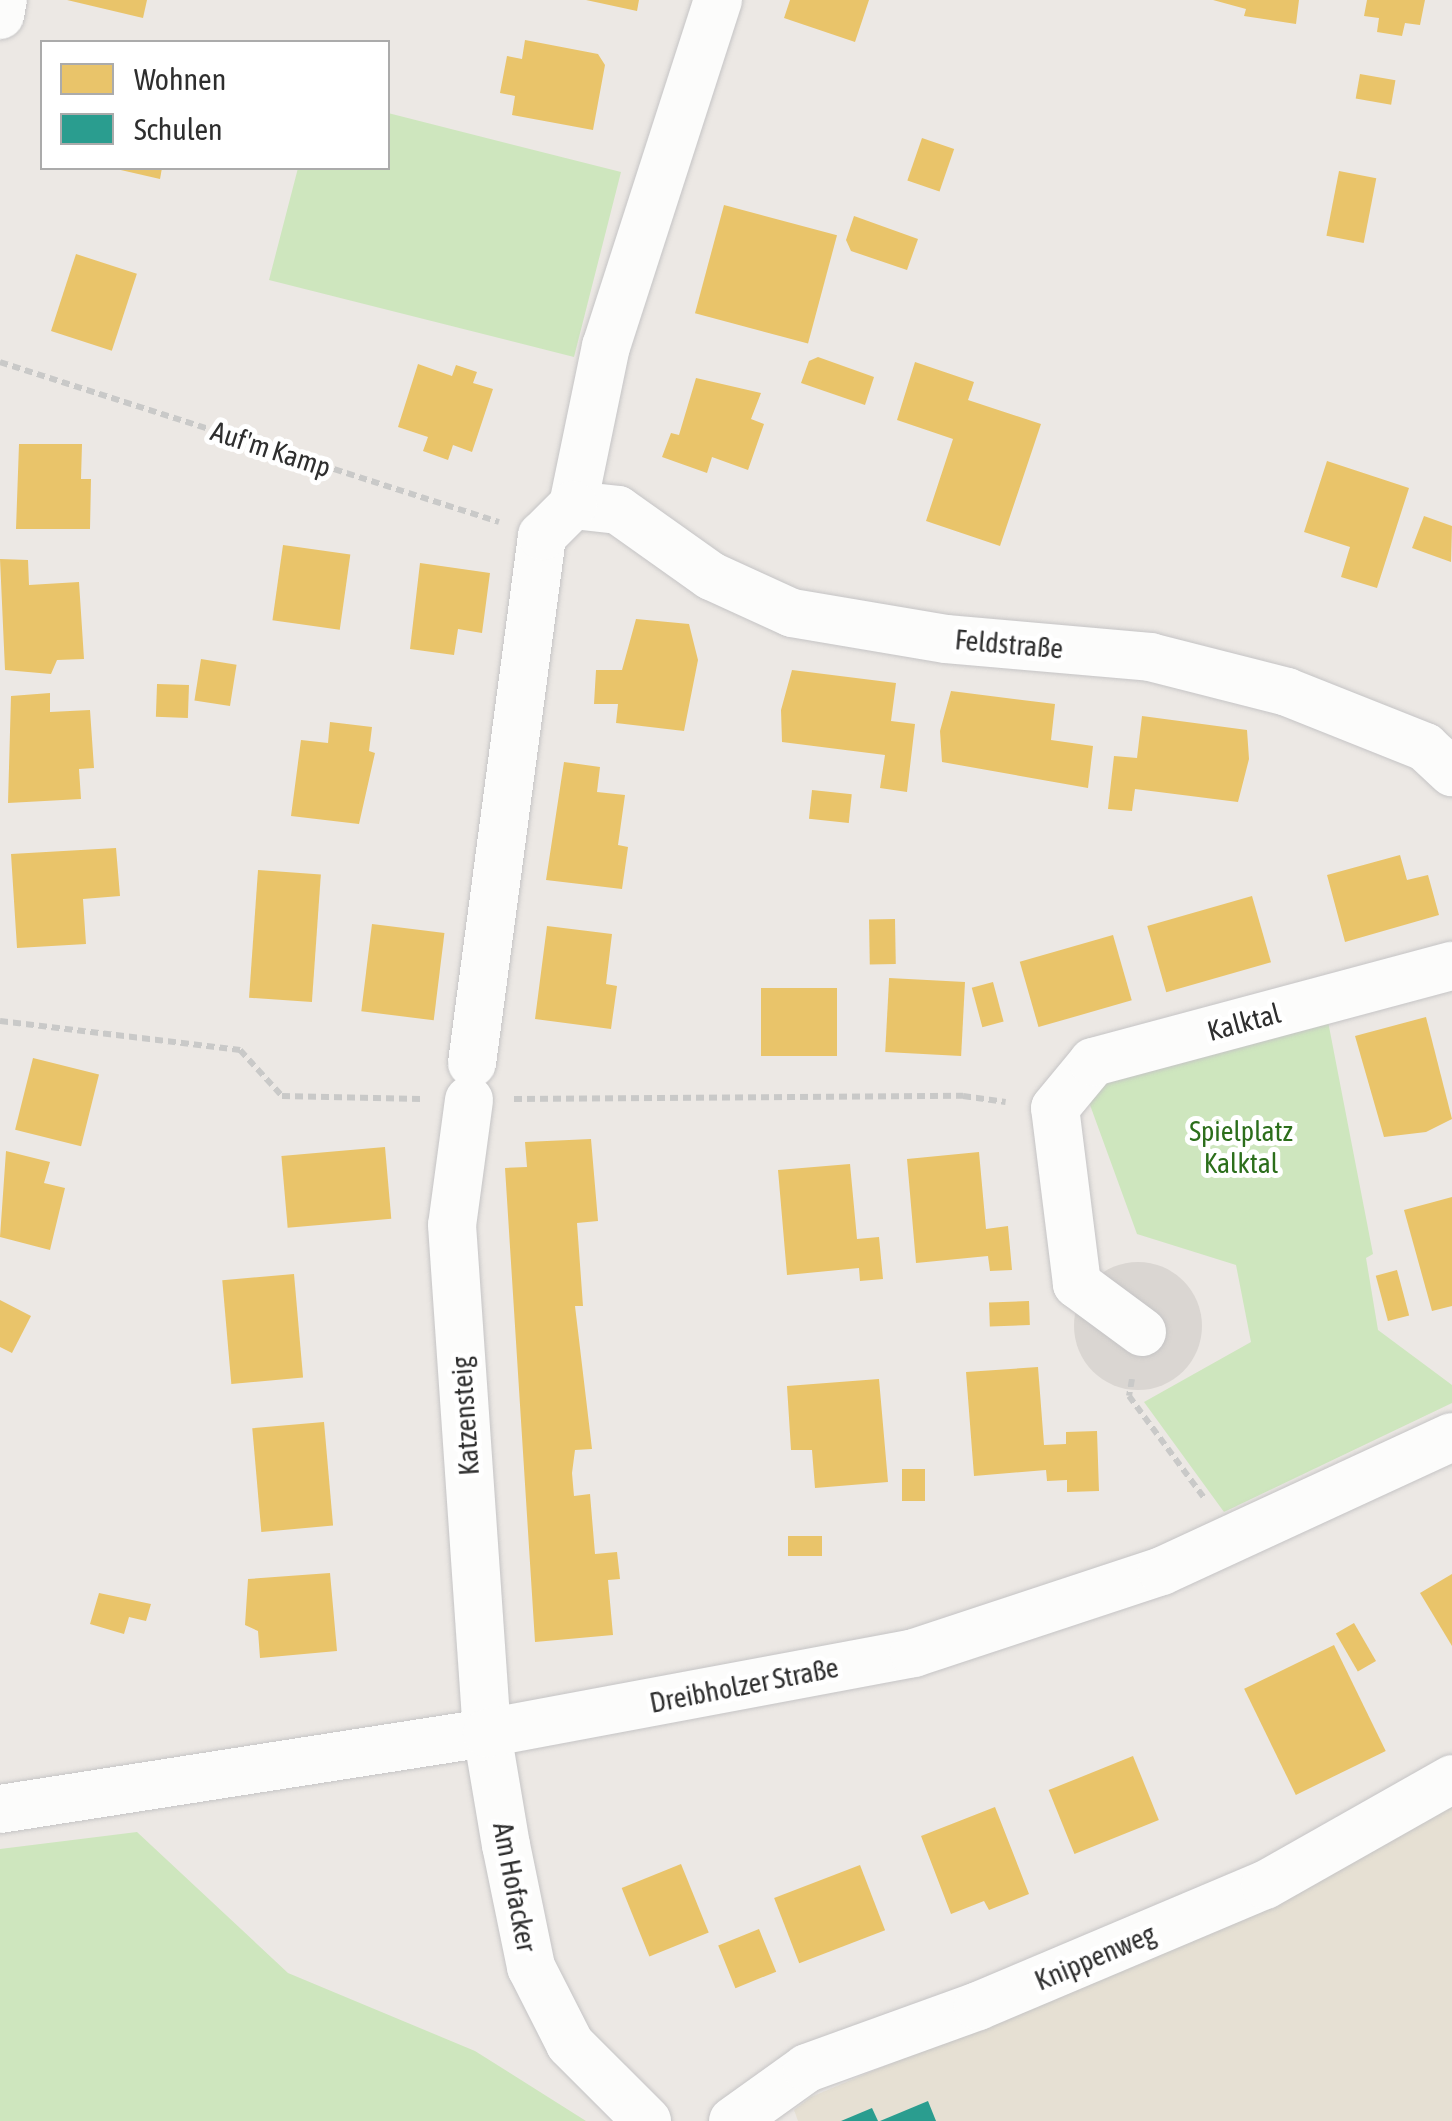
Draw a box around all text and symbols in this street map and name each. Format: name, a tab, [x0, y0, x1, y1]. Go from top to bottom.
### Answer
legend	[40, 40, 390, 170]
text: Wohnen	[134, 62, 226, 96]
text: Schulen	[134, 112, 223, 146]
street label: Auf'm Kamp	[207, 414, 335, 484]
street label: Feldstraße	[954, 623, 1064, 665]
street label: Kalktal	[1204, 996, 1284, 1048]
park label: Spielplatz Kalktal	[1189, 1114, 1293, 1180]
street label: Katzensteig	[444, 1355, 486, 1477]
street label: Dreibholzer Straße	[647, 1650, 841, 1720]
street label: Am Hofacker	[486, 1820, 544, 1954]
street label: Knippenweg	[1030, 1917, 1160, 1997]

